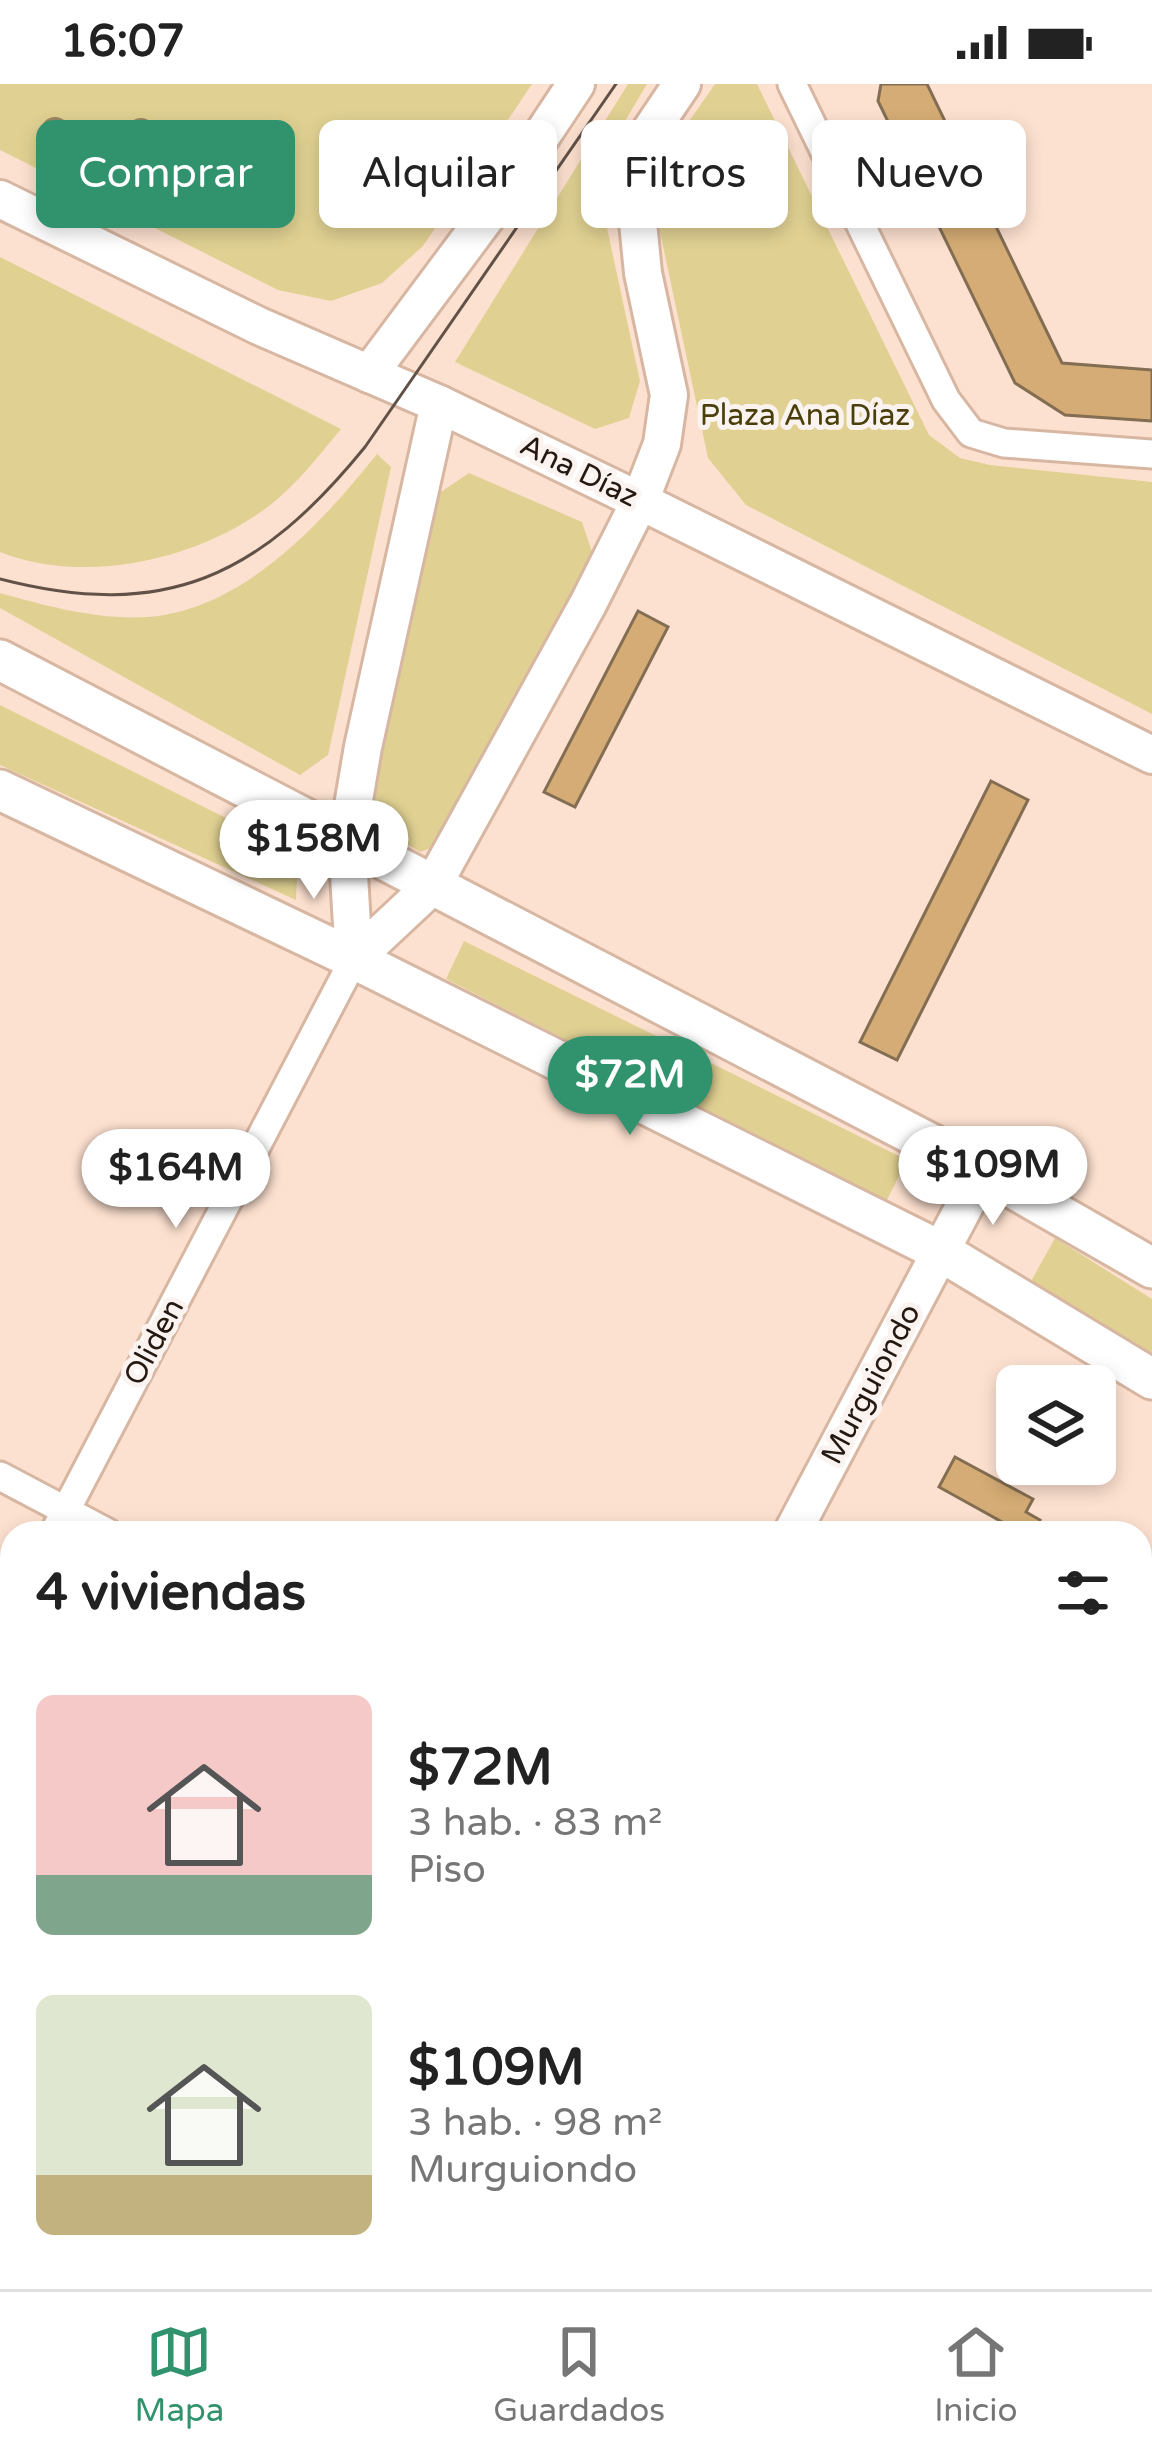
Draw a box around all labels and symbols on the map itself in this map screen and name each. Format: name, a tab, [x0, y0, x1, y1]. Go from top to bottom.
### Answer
park label: Plaza Ana Díaz	[700, 397, 910, 434]
street label: Ana Díaz	[514, 427, 644, 515]
pin: $158M	[230, 800, 398, 902]
pin: $72M	[559, 1036, 701, 1138]
pin: $109M	[909, 1126, 1077, 1228]
pin: $164M	[92, 1129, 260, 1231]
street label: Oliden	[116, 1292, 192, 1392]
street label: Murguiondo	[813, 1298, 929, 1470]

